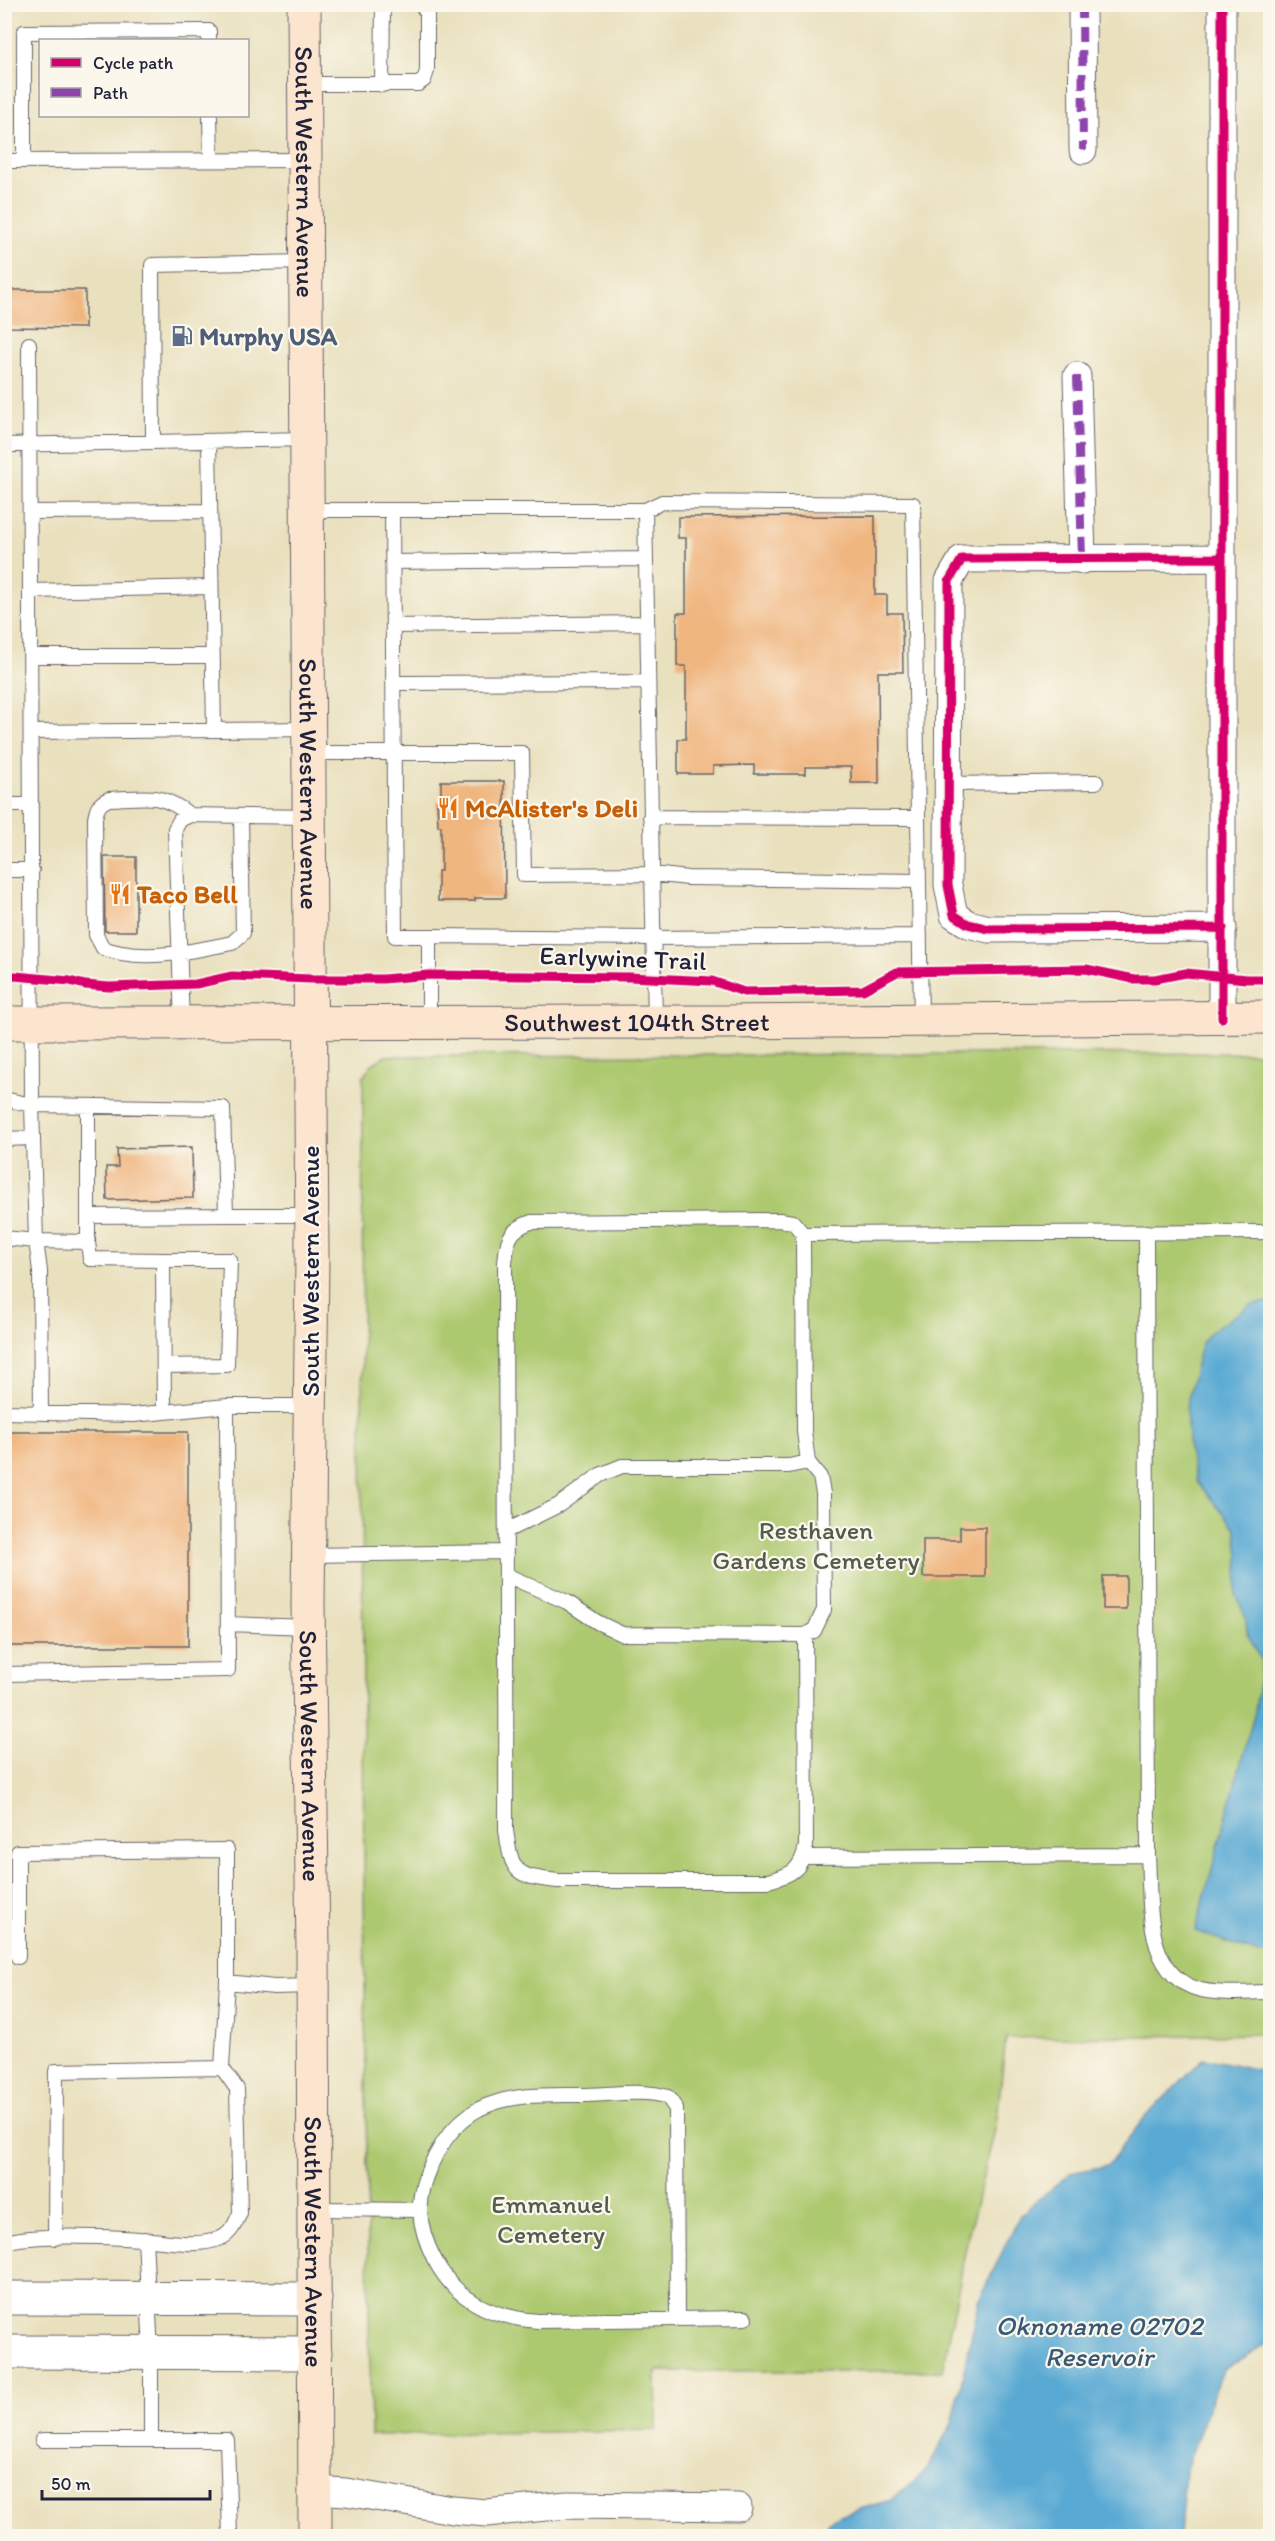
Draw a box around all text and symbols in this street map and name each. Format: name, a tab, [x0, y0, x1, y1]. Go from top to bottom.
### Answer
legend	[39, 39, 249, 117]
street label: South Western Avenue	[288, 46, 322, 298]
text: Cycle path	[93, 52, 174, 74]
text: Path	[93, 82, 128, 104]
place label: Murphy USA	[199, 320, 338, 352]
fuel station icon: Murphy USA	[170, 324, 194, 348]
street label: South Western Avenue	[292, 658, 326, 910]
place label: McAlister's Deli	[465, 792, 638, 824]
restaurant icon: McAlister's Deli	[436, 796, 460, 820]
place label: Taco Bell	[136, 878, 238, 910]
restaurant icon: Taco Bell	[108, 882, 132, 906]
street label: Earlywine Trail	[539, 939, 707, 977]
street label: Southwest 104th Street	[504, 1006, 770, 1038]
street label: South Western Avenue	[294, 1145, 326, 1397]
park label: Resthaven Gardens Cemetery	[712, 1514, 920, 1576]
street label: South Western Avenue	[292, 1630, 328, 1882]
street label: South Western Avenue	[298, 2116, 330, 2368]
park label: Emmanuel Cemetery	[491, 2188, 611, 2250]
water label: Oknoname 02702 Reservoir	[995, 2309, 1204, 2373]
scale bar	[42, 2463, 210, 2501]
text: 50 m	[51, 2473, 91, 2495]

